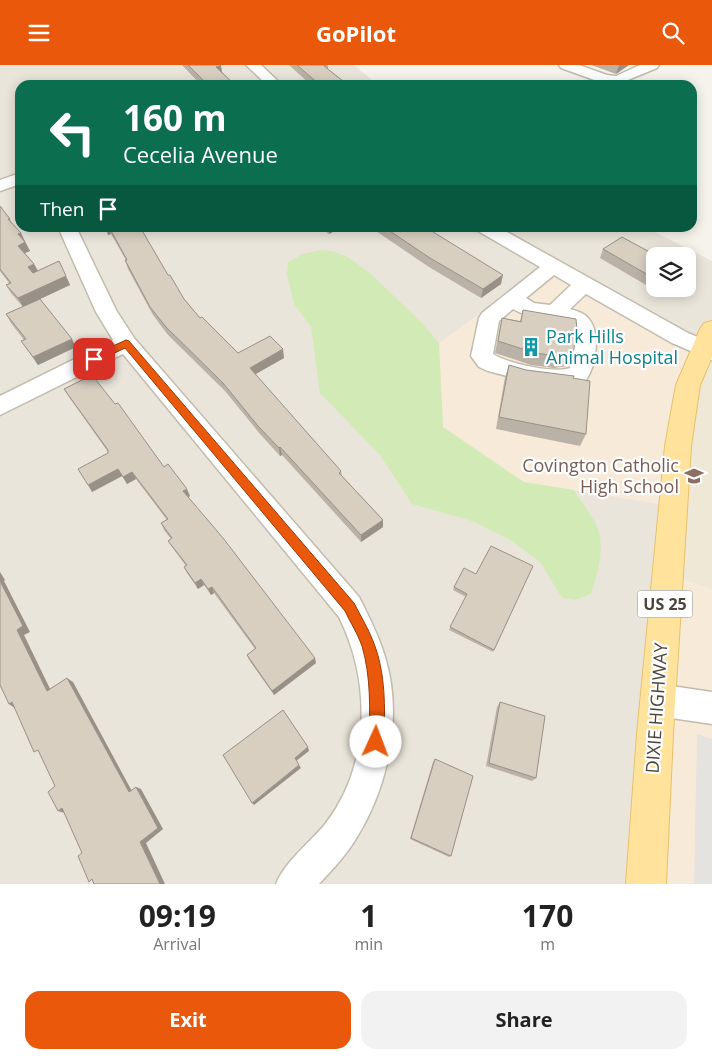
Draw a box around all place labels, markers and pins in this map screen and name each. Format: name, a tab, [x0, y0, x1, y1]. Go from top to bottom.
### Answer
place label: Park Hills Animal Hospital	[546, 324, 678, 369]
building icon: Park Hills Animal Hospital	[520, 336, 542, 358]
pin	[73, 338, 115, 380]
place label: Covington Catholic High School	[522, 453, 679, 498]
school or university icon: Covington Catholic High School	[683, 465, 705, 487]

